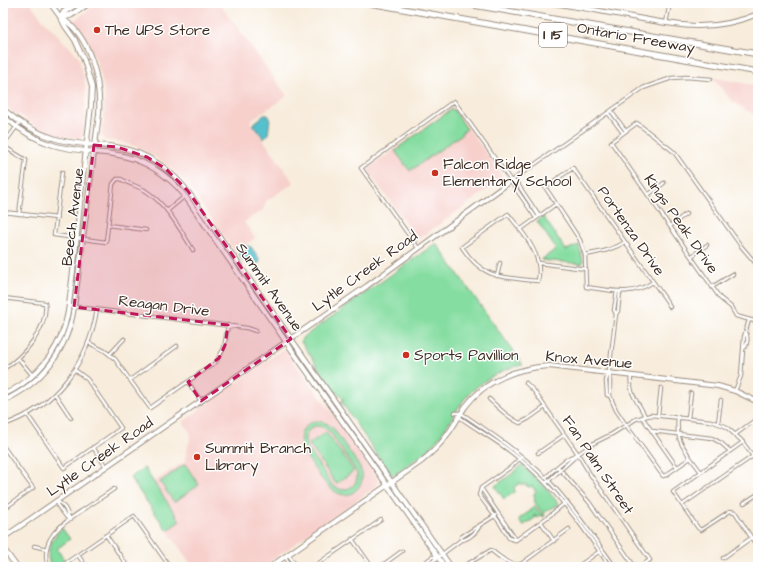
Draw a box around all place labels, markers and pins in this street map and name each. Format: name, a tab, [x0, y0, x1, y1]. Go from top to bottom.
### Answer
place label: The UPS Store	[105, 20, 210, 41]
marker: The UPS Store	[92, 25, 102, 35]
place label: Falcon Ridge Elementary School	[443, 154, 572, 193]
marker: Falcon Ridge Elementary School	[430, 168, 440, 178]
place label: Sports Pavillion	[414, 345, 519, 366]
marker: Sports Pavillion	[401, 350, 411, 360]
place label: Summit Branch Library	[205, 438, 312, 477]
marker: Summit Branch Library	[192, 452, 202, 462]

